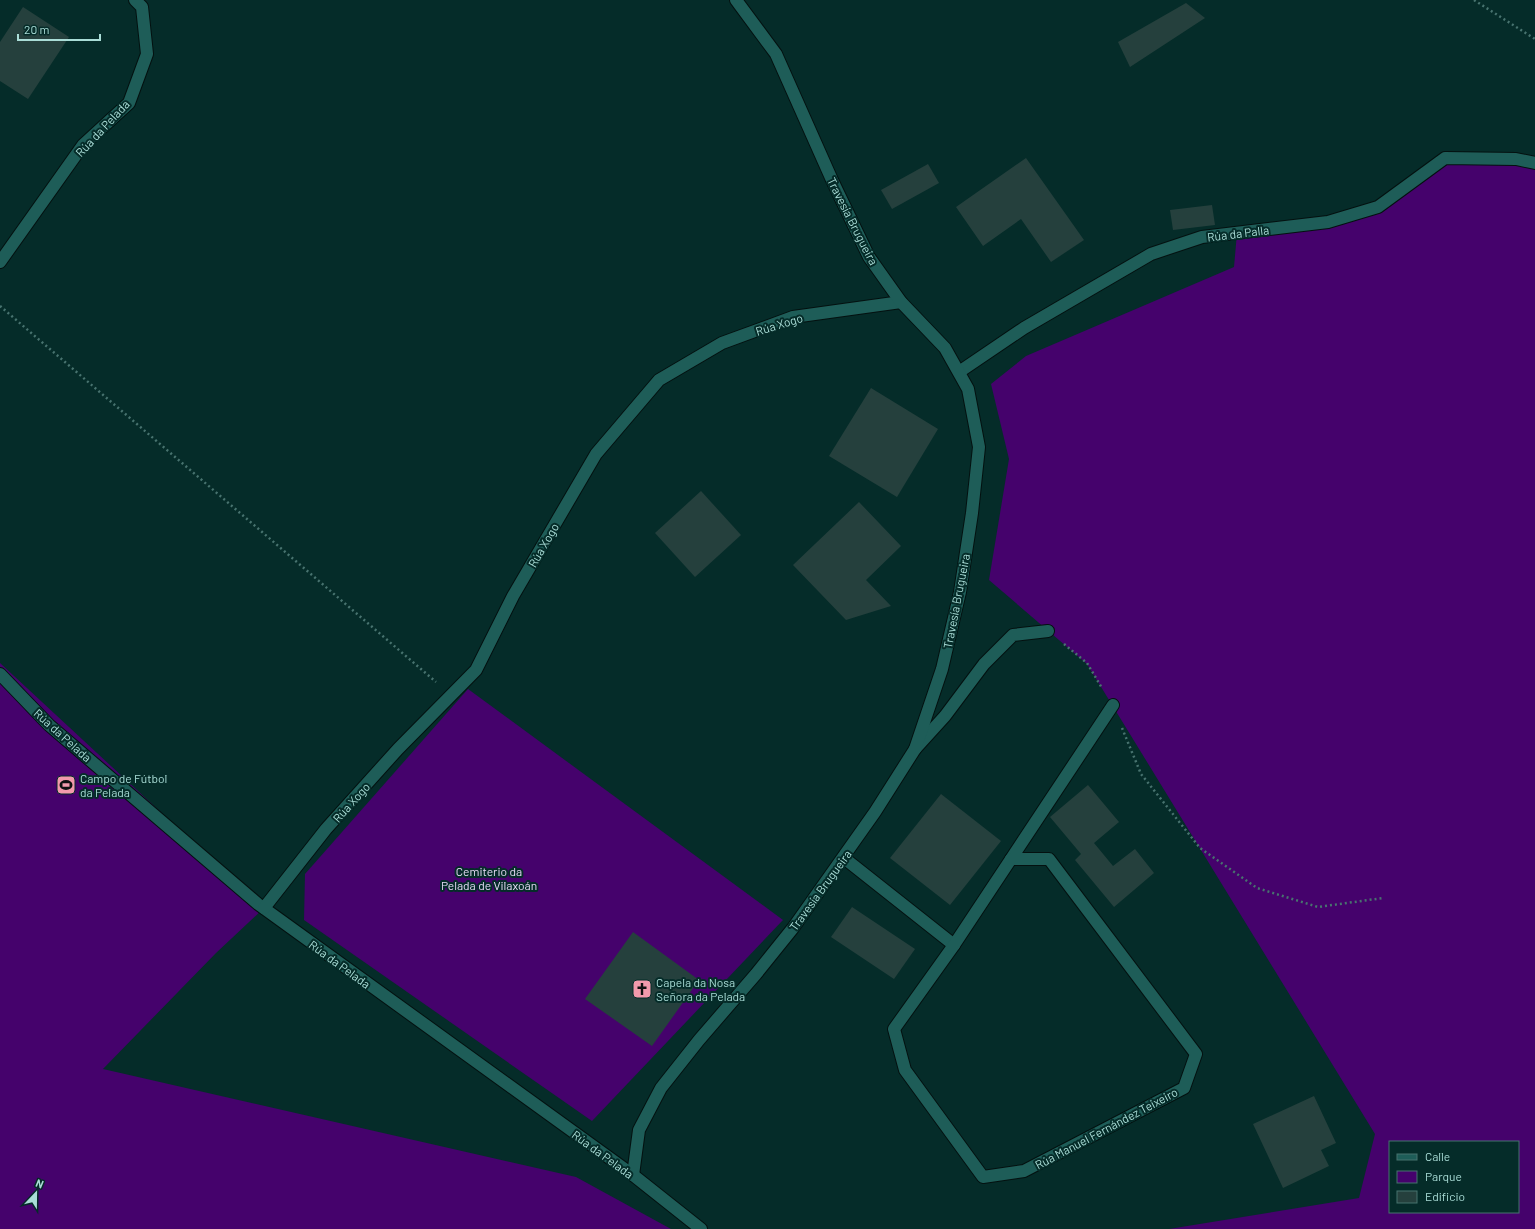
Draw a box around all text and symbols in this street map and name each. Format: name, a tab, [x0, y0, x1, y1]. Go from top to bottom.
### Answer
scale bar	[18, 16, 100, 42]
text: 20 m	[24, 22, 50, 36]
street label: Rúa da Pelada	[72, 97, 132, 159]
street label: Travesía Brugueira	[825, 175, 881, 267]
street label: Rúa da Palla	[1206, 222, 1270, 244]
street label: Rúa Xogo	[754, 310, 804, 338]
street label: Rúa Xogo	[525, 520, 561, 570]
street label: Travesía Brugueira	[940, 552, 972, 650]
street label: Rúa da Pelada	[31, 706, 95, 764]
place label: Campo de Fútbol da Pelada	[80, 771, 167, 799]
sports icon: Campo de Fútbol da Pelada	[55, 774, 77, 796]
street label: Rúa Xogo	[330, 779, 372, 825]
street label: Travesía Brugueira	[786, 847, 854, 933]
park label: Cemiterio da Pelada de Vilaxoán	[441, 864, 537, 892]
street label: Rúa da Pelada	[307, 937, 373, 991]
place label: Capela da Nosa Señora da Pelada	[656, 975, 745, 1003]
church icon: Capela da Nosa Señora da Pelada	[631, 978, 653, 1000]
street label: Rúa Manuel Fernández Teixeiro	[1032, 1084, 1180, 1172]
street label: Rúa da Pelada	[570, 1127, 636, 1181]
legend	[1389, 1141, 1519, 1213]
text: Calle	[1425, 1149, 1450, 1163]
text: Parque	[1425, 1169, 1462, 1183]
north arrow	[16, 1173, 56, 1213]
text: N	[34, 1176, 46, 1191]
text: Edificio	[1425, 1189, 1465, 1203]

